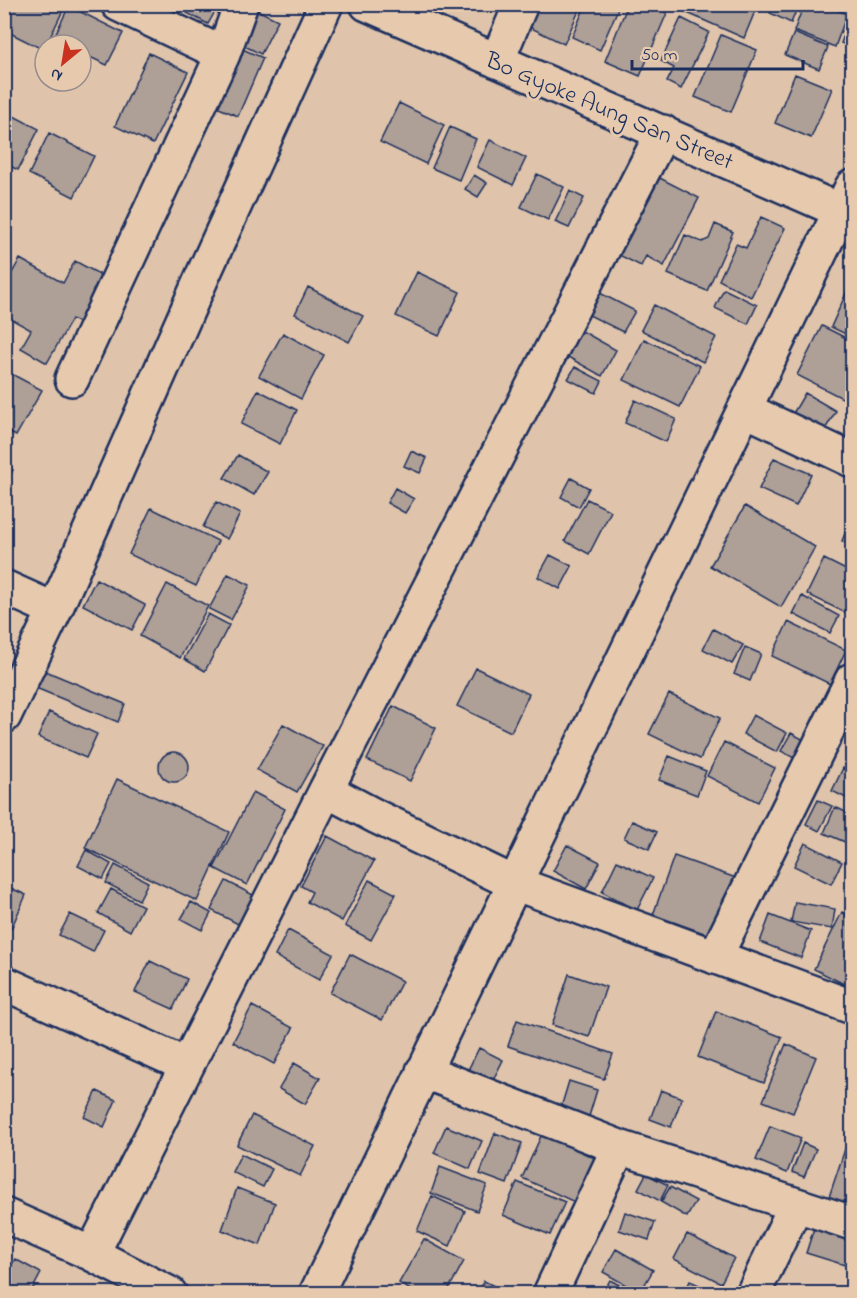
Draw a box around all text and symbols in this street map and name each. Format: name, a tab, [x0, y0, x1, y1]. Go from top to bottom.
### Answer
north arrow	[33, 33, 93, 93]
scale bar	[632, 33, 803, 71]
text: 50 m	[641, 43, 678, 69]
street label: Bo Gyoke Aung San Street	[478, 44, 739, 181]
text: N	[46, 61, 67, 87]

